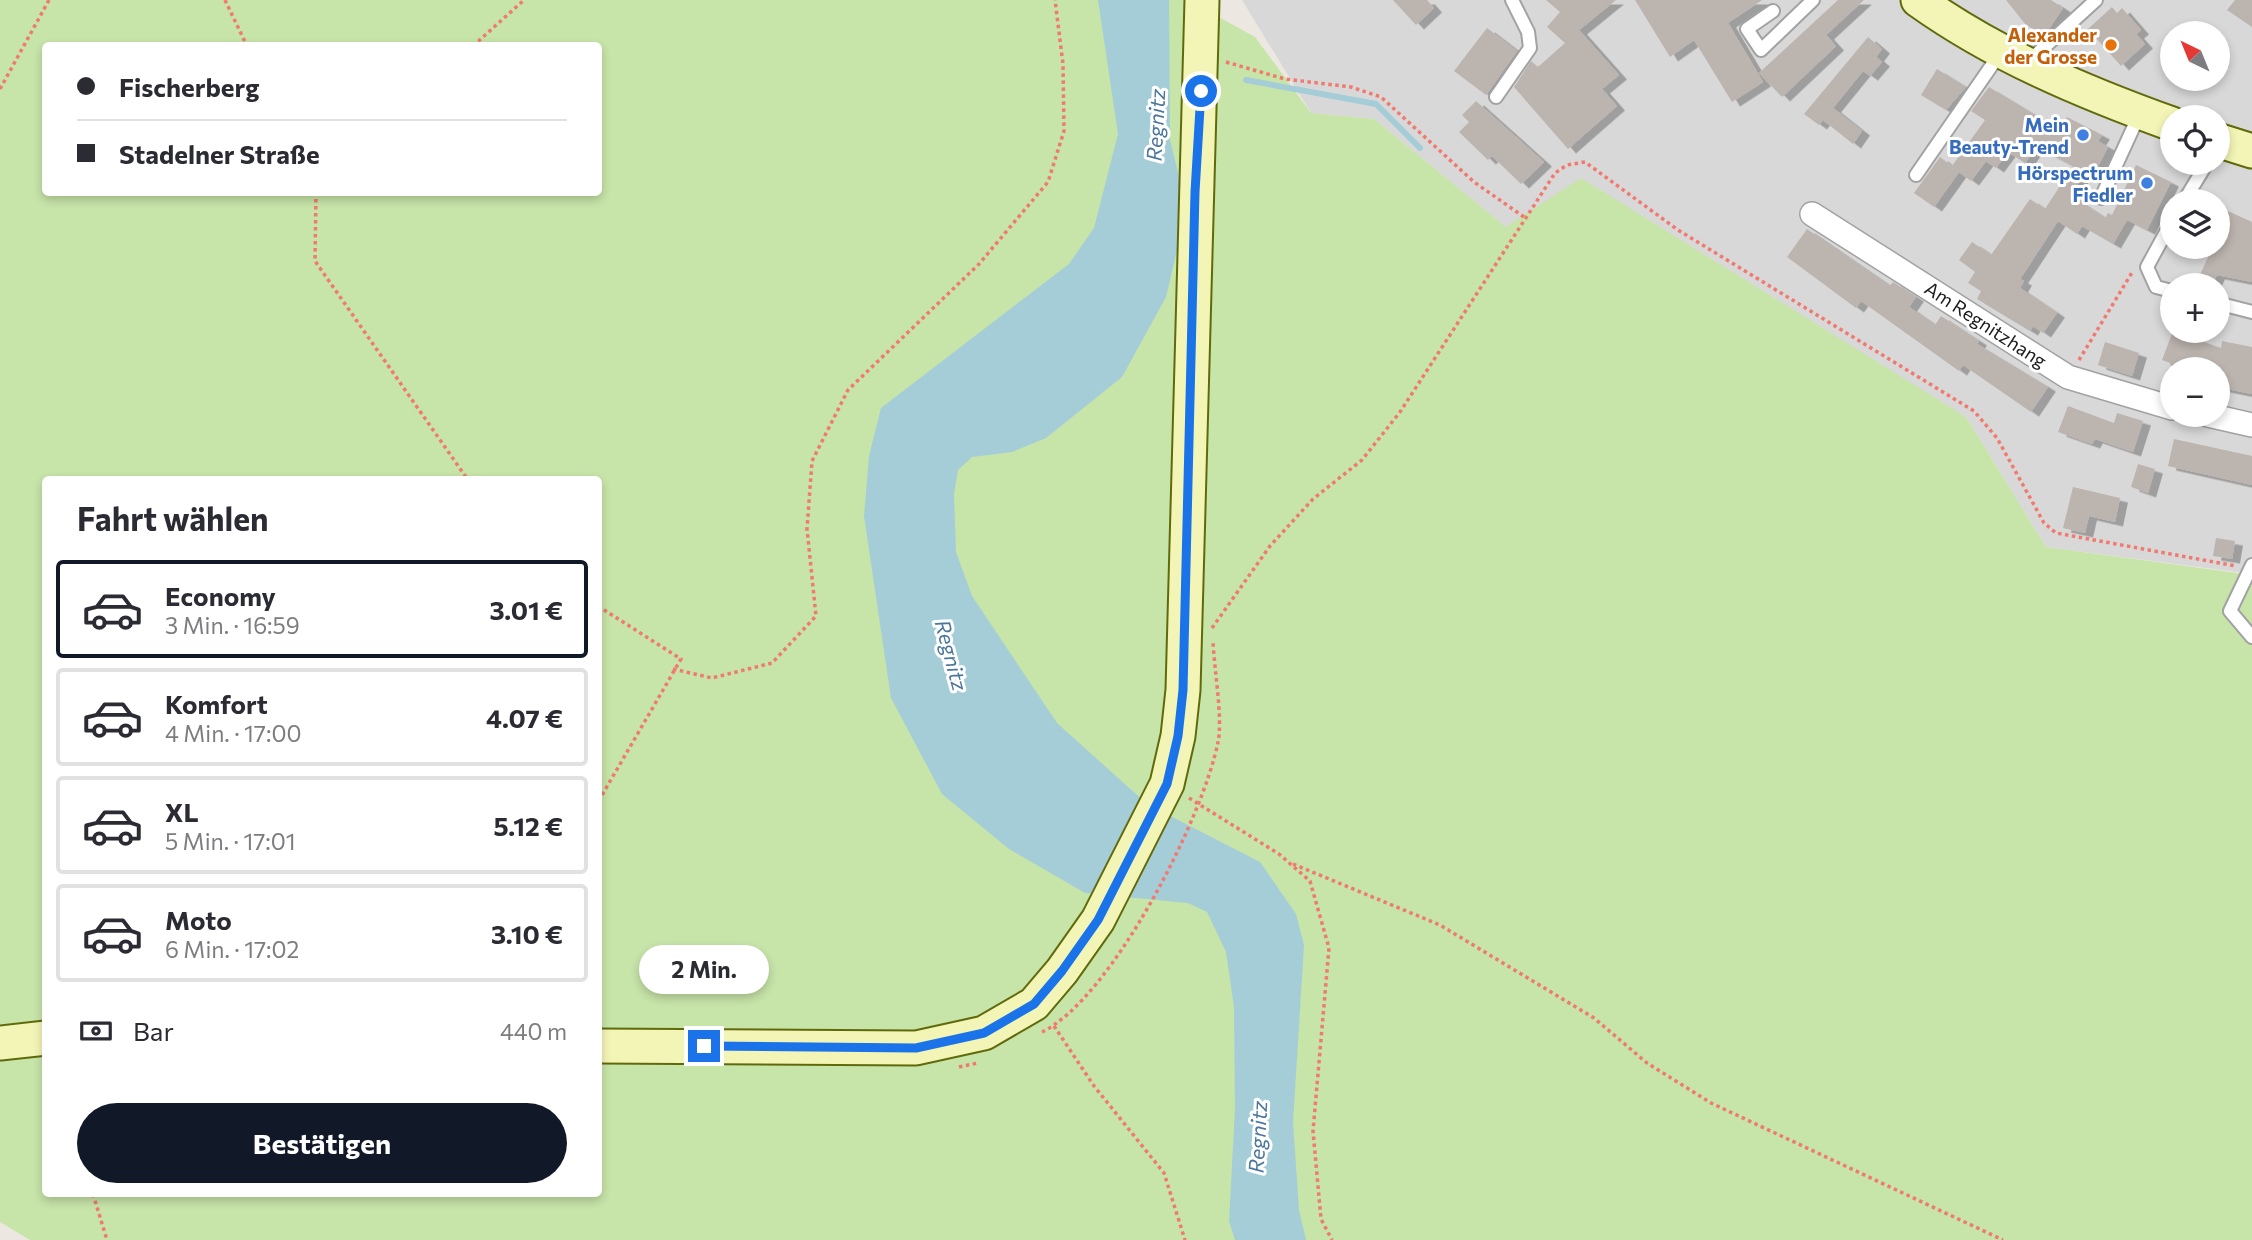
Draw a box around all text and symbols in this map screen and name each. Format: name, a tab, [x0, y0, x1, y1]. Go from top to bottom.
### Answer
north arrow	[2160, 21, 2230, 91]
map controls	[2160, 21, 2230, 427]
place label: Alexander der Grosse	[2004, 23, 2097, 68]
marker: Alexander der Grosse	[2103, 37, 2119, 53]
text: Fischerberg	[119, 71, 260, 102]
route start	[1185, 75, 1217, 107]
water label: Regnitz	[1141, 88, 1169, 162]
button: locate	[2160, 105, 2230, 175]
place label: Mein Beauty-Trend	[1949, 113, 2069, 158]
marker: Mein Beauty-Trend	[2075, 127, 2091, 143]
text: Stadelner Straße	[119, 138, 320, 169]
place label: Hörspectrum Fiedler	[2017, 161, 2133, 206]
marker: Hörspectrum Fiedler	[2139, 175, 2155, 191]
button: layers	[2160, 189, 2230, 259]
button: +	[2160, 273, 2230, 343]
street label: Am Regnitzhang	[1921, 276, 2051, 372]
button: −	[2160, 357, 2230, 427]
text: Fahrt wählen	[77, 498, 269, 538]
icon: car	[81, 578, 144, 641]
text: Economy	[165, 580, 276, 611]
text: 3.01 €	[489, 594, 563, 625]
text: 3 Min. · 16:59	[165, 611, 300, 639]
water label: Regnitz	[931, 617, 974, 694]
icon: car	[81, 686, 144, 749]
text: Komfort	[165, 688, 268, 719]
text: 4.07 €	[486, 702, 563, 733]
text: 4 Min. · 17:00	[165, 719, 301, 747]
icon: car	[81, 794, 144, 857]
text: XL	[165, 796, 199, 827]
text: 5.12 €	[493, 810, 563, 841]
text: 5 Min. · 17:01	[165, 827, 296, 855]
icon: car	[81, 902, 144, 965]
text: Moto	[165, 904, 232, 935]
text: 3.10 €	[491, 918, 563, 949]
text: 6 Min. · 17:02	[165, 935, 299, 963]
callout: 2 Min.	[639, 944, 769, 993]
text: 2 Min.	[671, 955, 737, 983]
icon: cash	[77, 1012, 115, 1050]
text: Bar	[133, 1015, 174, 1046]
text: 440 m	[500, 1017, 567, 1045]
route end	[688, 1030, 720, 1062]
water label: Regnitz	[1243, 1100, 1271, 1174]
button: Bestätigen	[77, 1103, 567, 1183]

